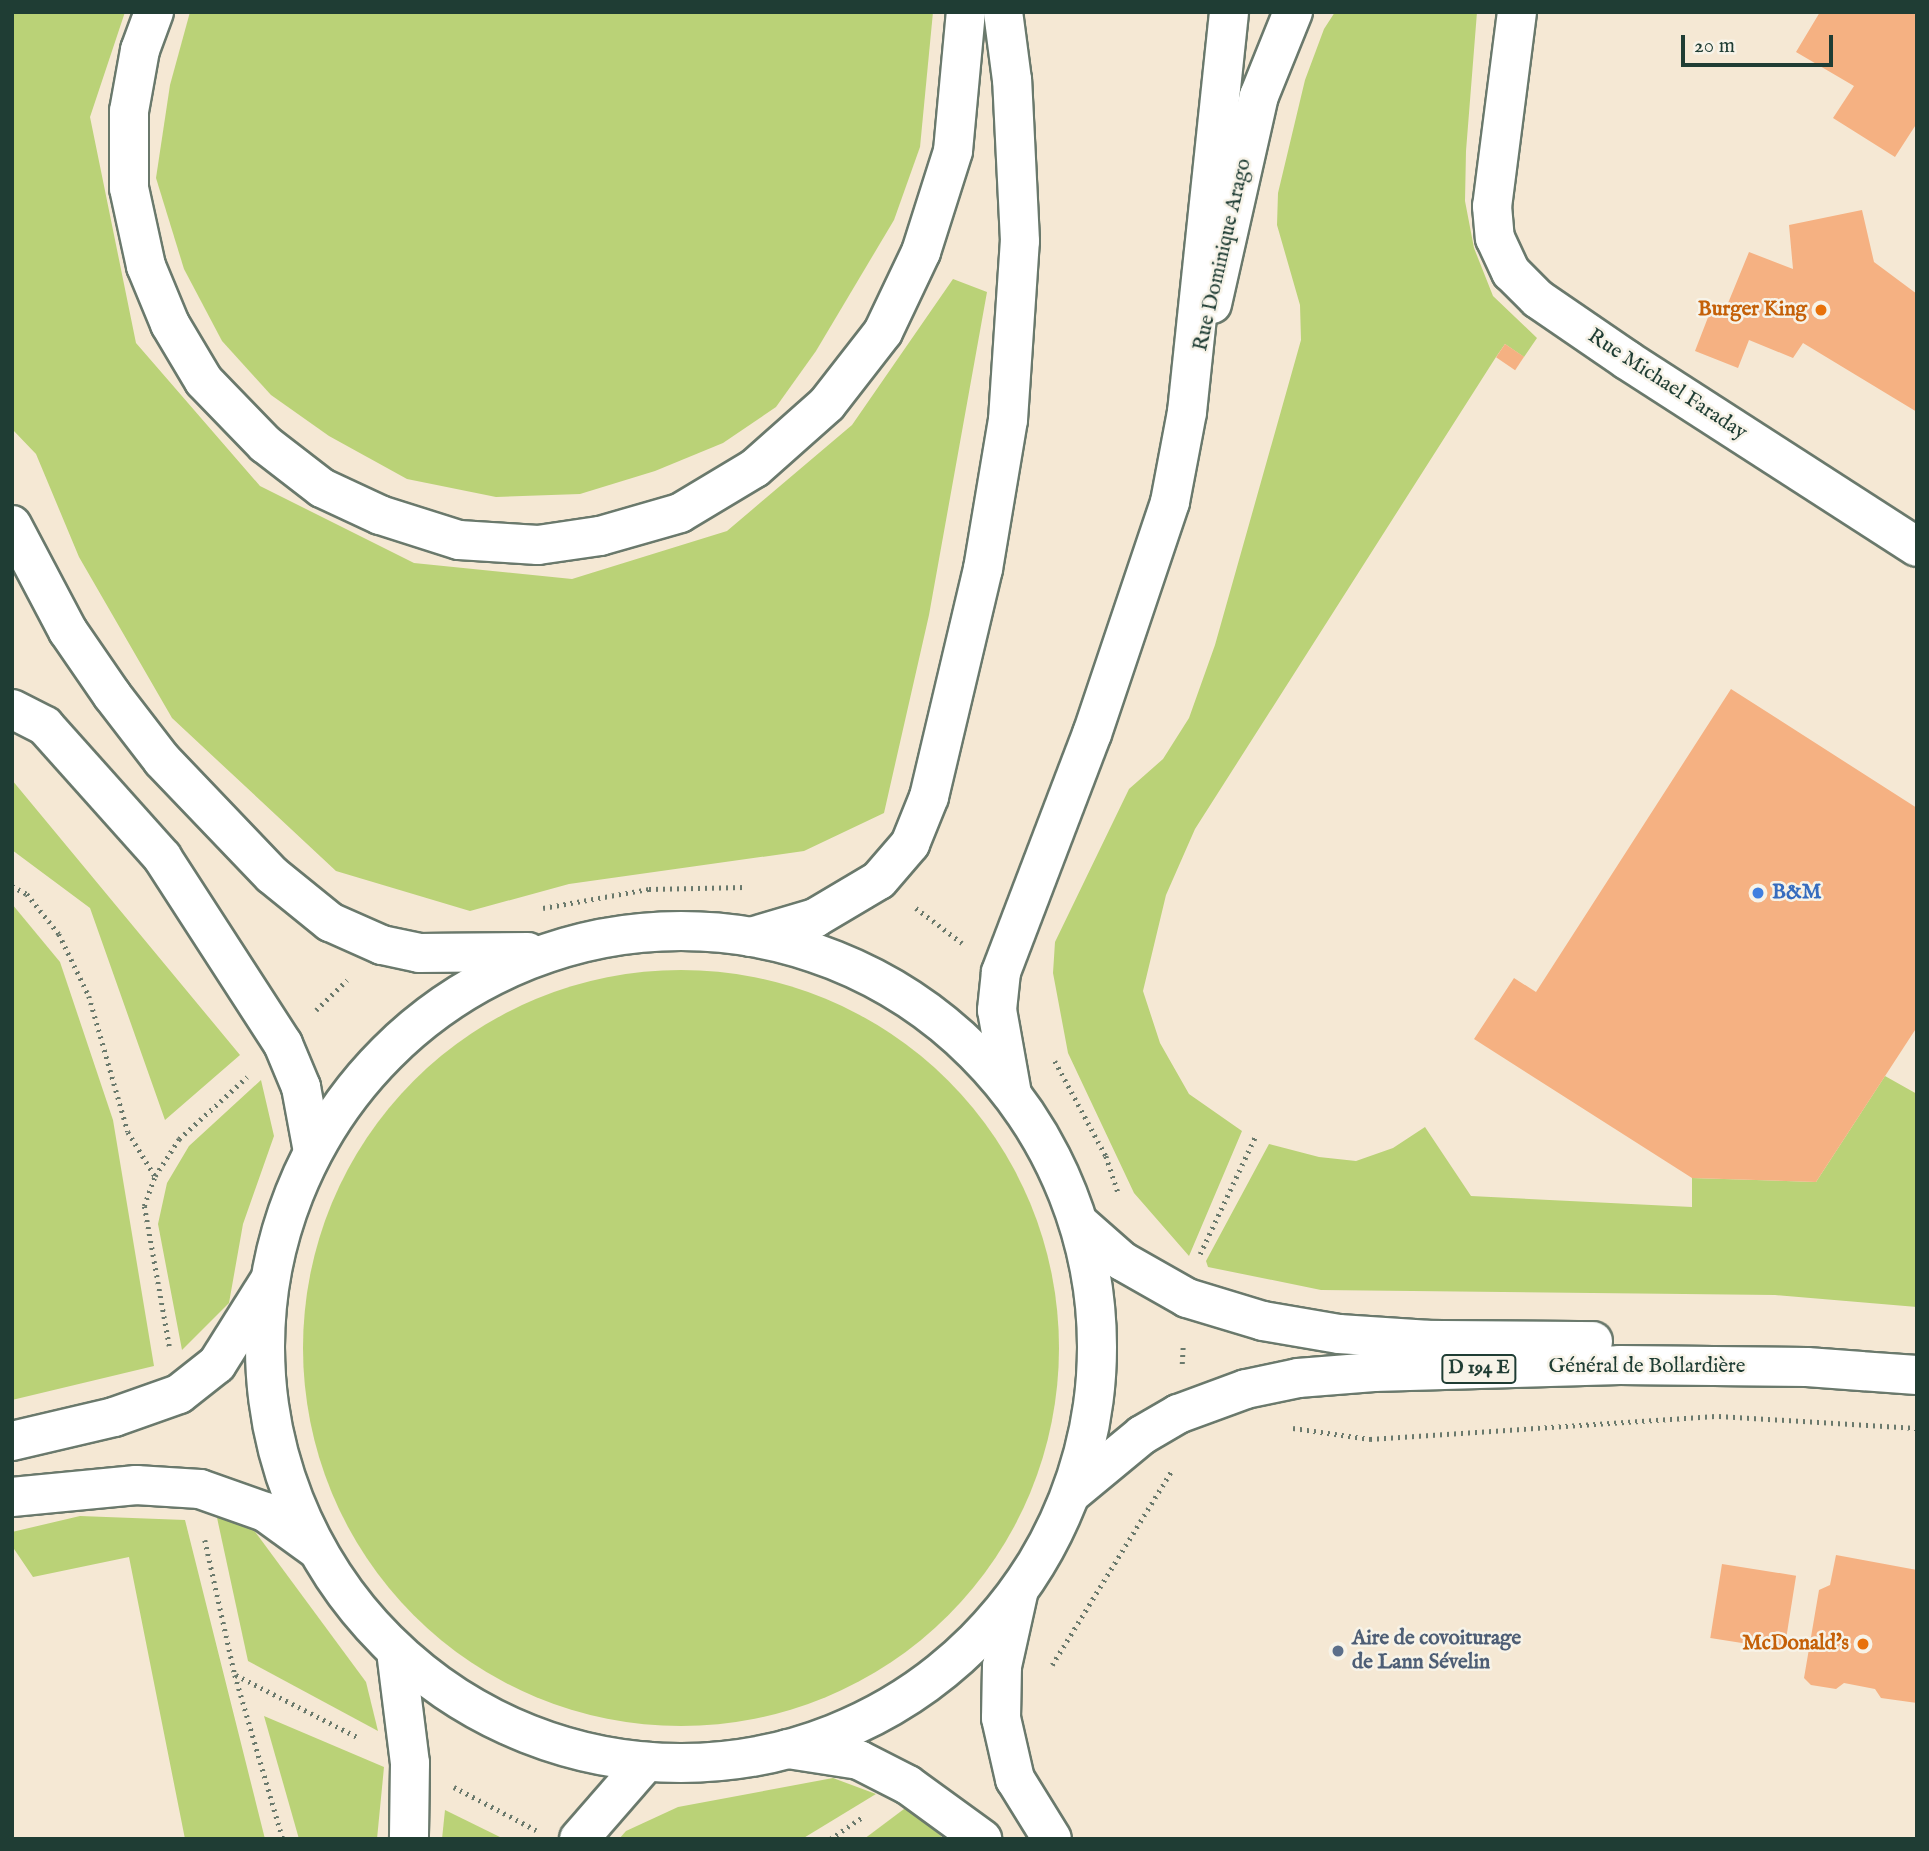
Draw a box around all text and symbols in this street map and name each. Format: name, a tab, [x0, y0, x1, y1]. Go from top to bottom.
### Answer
scale bar	[1684, 21, 1836, 65]
text: 20 m	[1694, 33, 1735, 60]
street label: Rue Dominique Arago	[1189, 156, 1257, 354]
place label: Burger King	[1698, 297, 1807, 323]
marker: Burger King	[1813, 302, 1829, 318]
street label: Rue Michael Faraday	[1583, 324, 1751, 446]
place label: B&M	[1772, 880, 1821, 906]
marker: B&M	[1750, 885, 1766, 901]
road number: D 194 E	[1440, 1354, 1518, 1385]
street label: Général de Bollardière	[1549, 1354, 1745, 1380]
place label: Aire de covoiturage de Lann Sévelin	[1352, 1626, 1521, 1676]
place label: McDonald's	[1742, 1631, 1849, 1657]
marker: McDonald's	[1855, 1636, 1871, 1652]
marker: Aire de covoiturage de Lann Sévelin	[1330, 1643, 1346, 1659]

